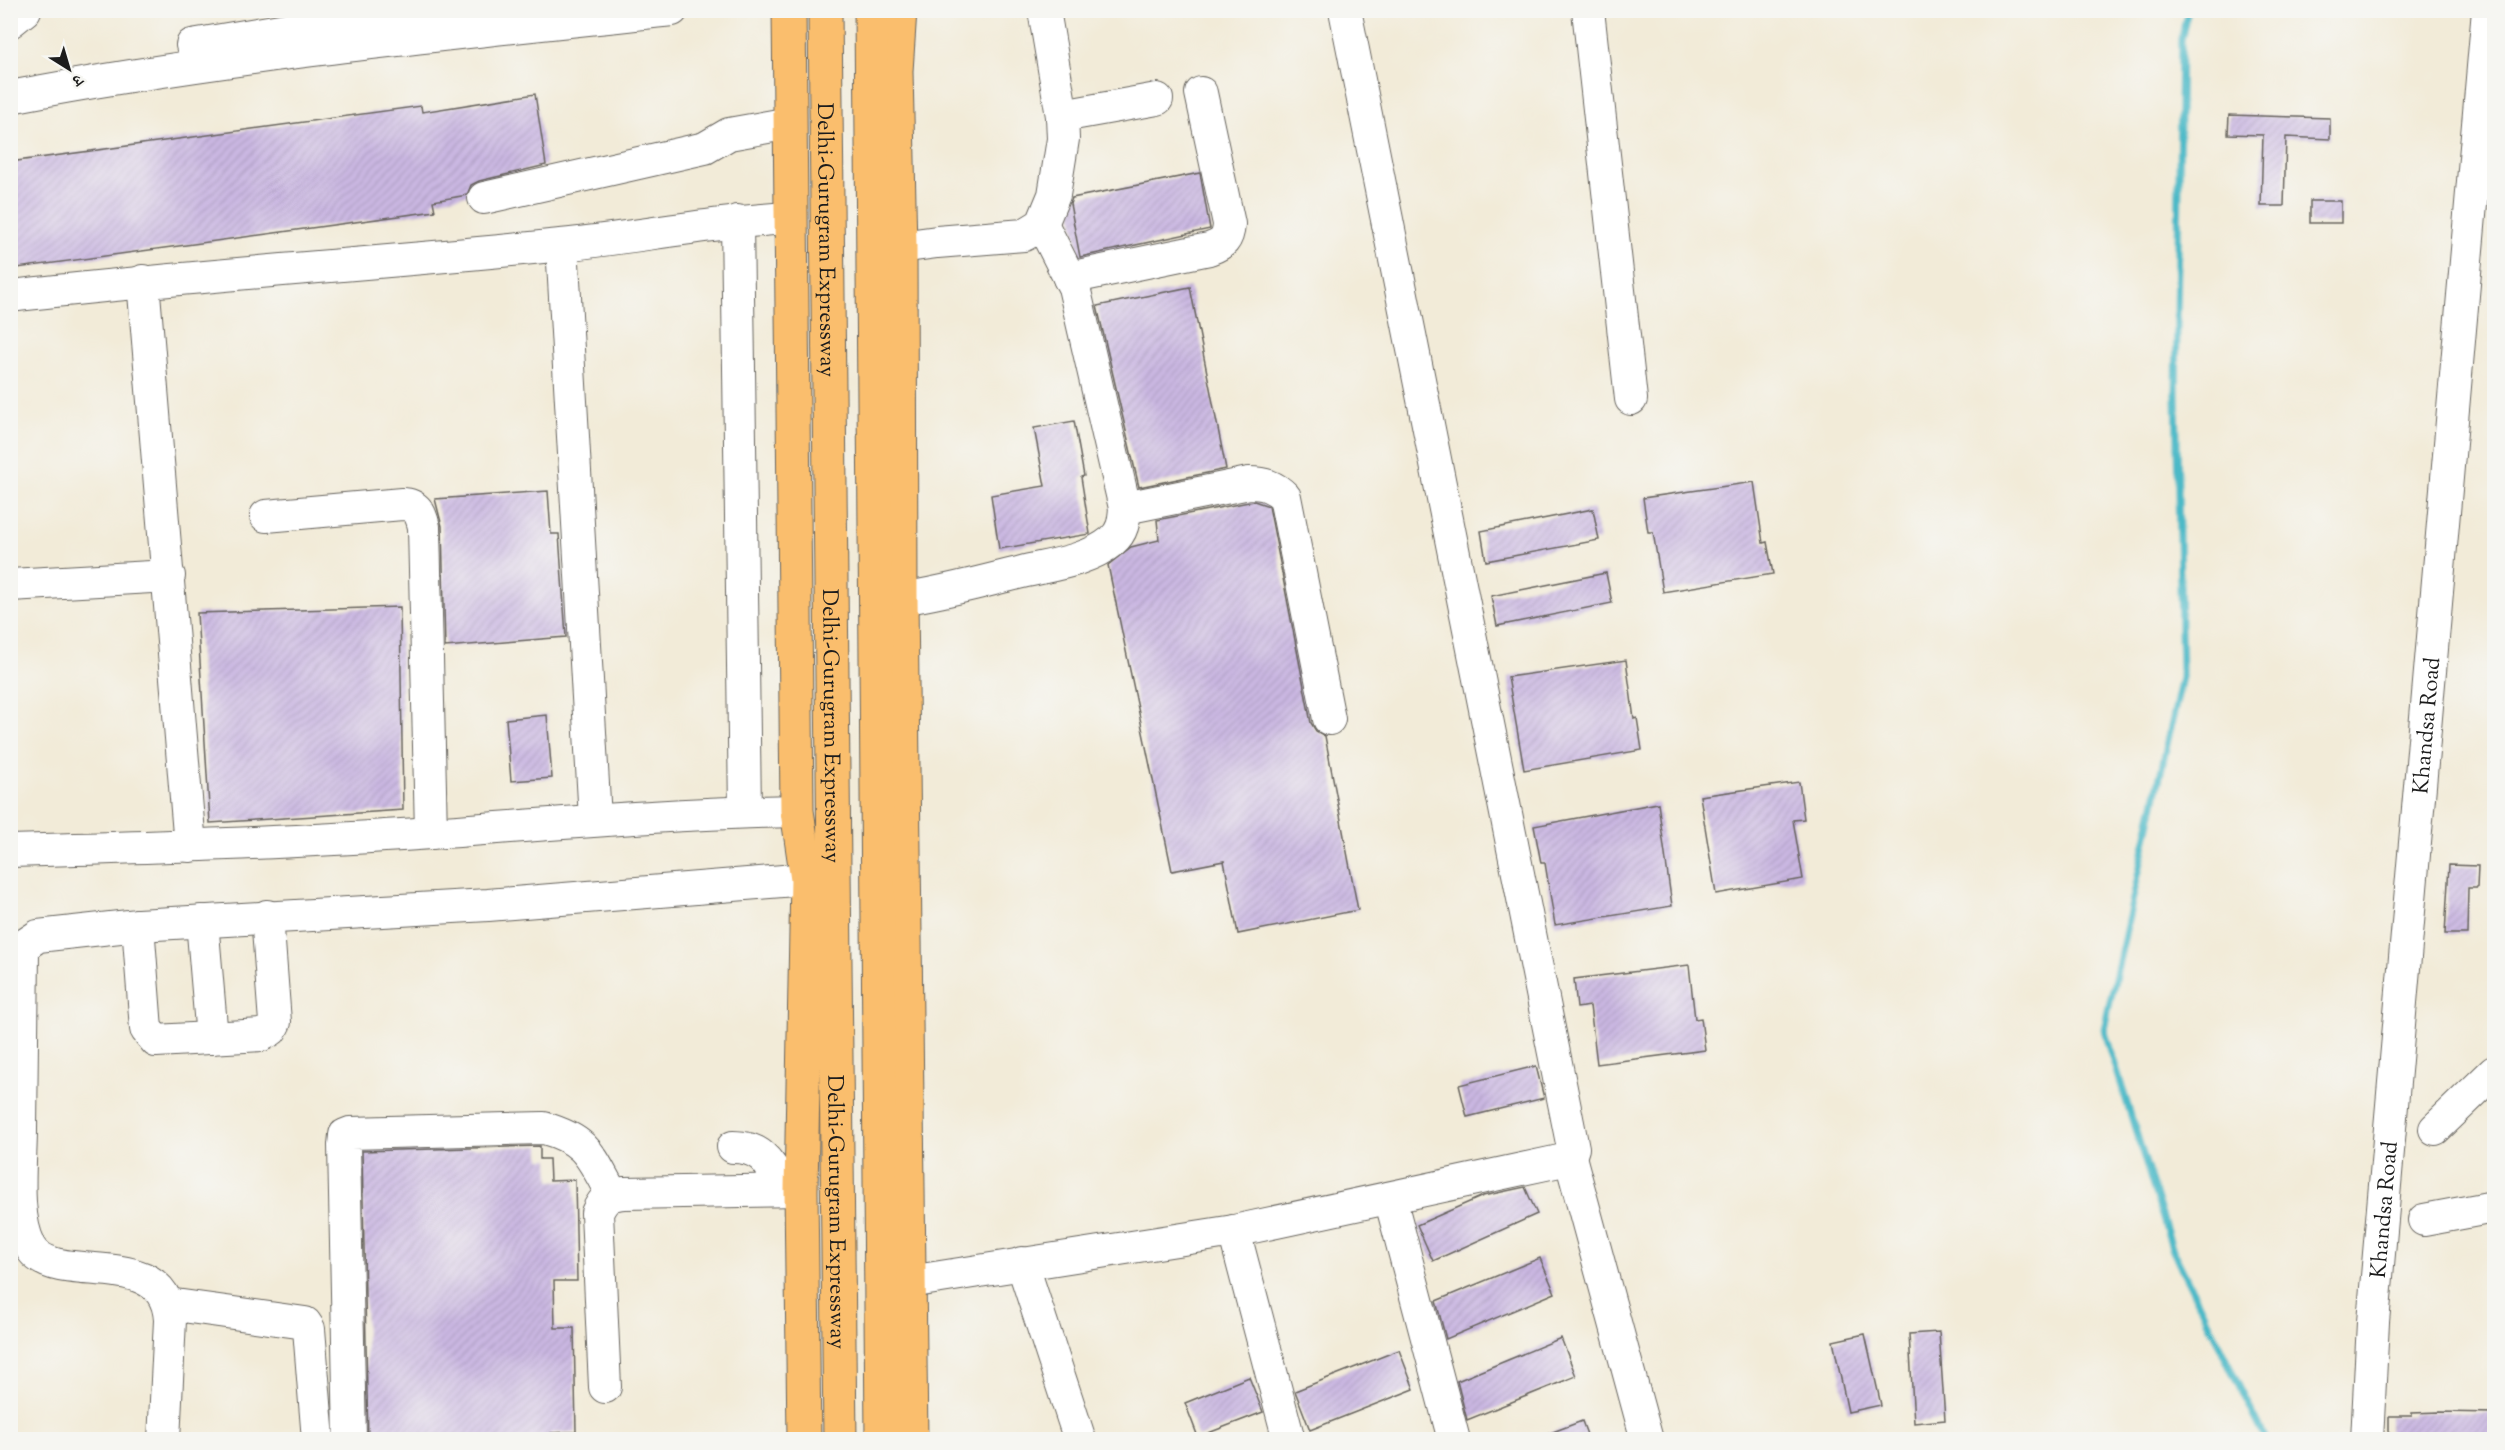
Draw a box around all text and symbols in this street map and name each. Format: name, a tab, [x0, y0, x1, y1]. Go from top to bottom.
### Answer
north arrow	[39, 39, 99, 99]
text: उ	[65, 67, 87, 92]
street label: Delhi-Gurugram Expressway	[807, 103, 842, 377]
street label: Delhi-Gurugram Expressway	[812, 589, 847, 863]
street label: Khandsa Road	[2406, 656, 2450, 795]
street label: Delhi-Gurugram Expressway	[817, 1075, 852, 1349]
street label: Khandsa Road	[2364, 1140, 2408, 1280]

